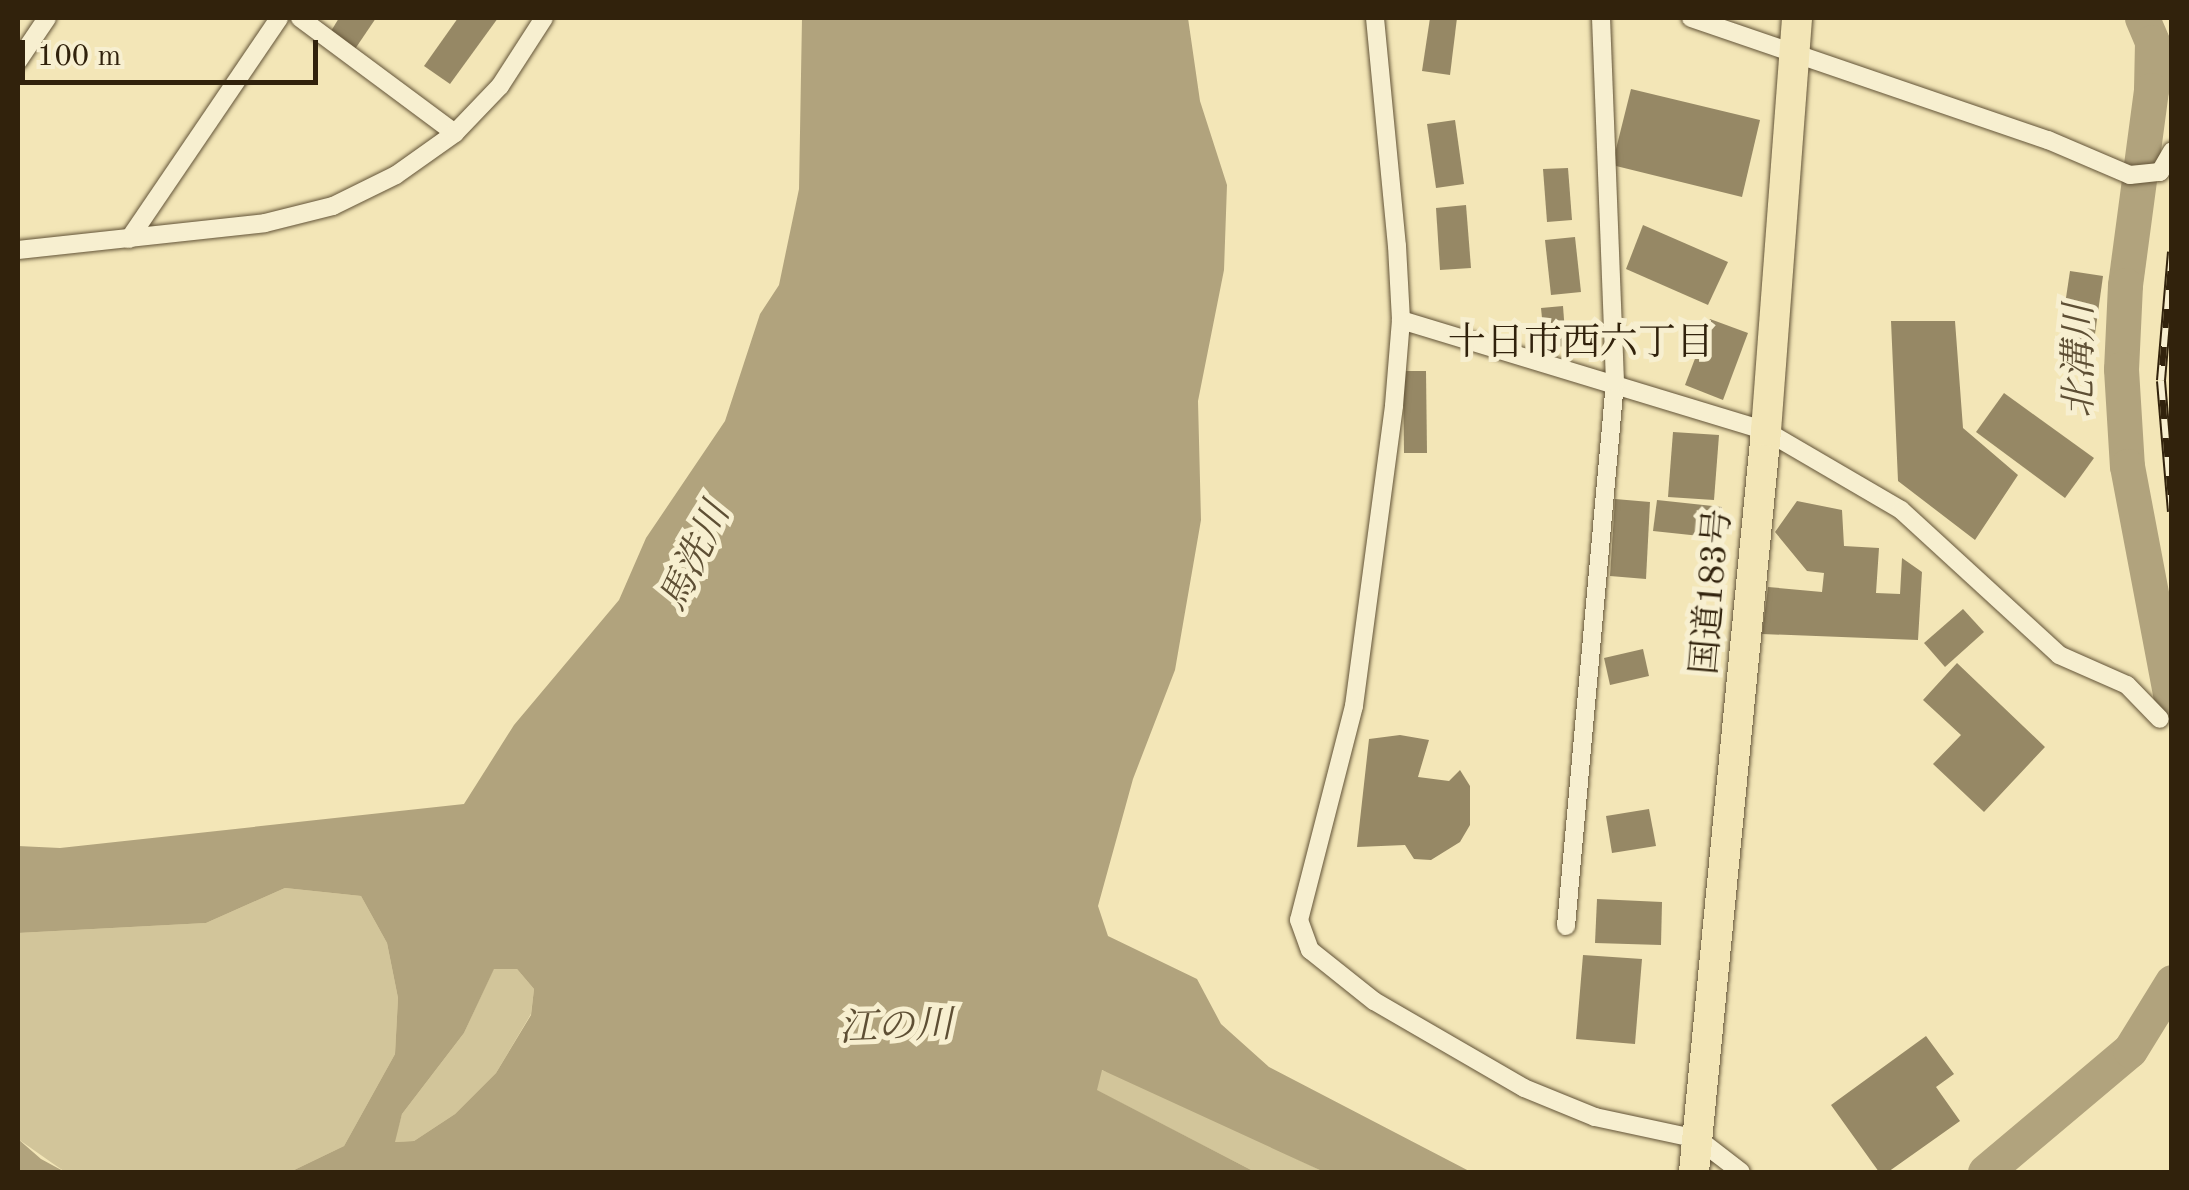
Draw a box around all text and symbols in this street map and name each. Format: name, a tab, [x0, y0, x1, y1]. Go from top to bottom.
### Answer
scale bar	[25, 20, 322, 82]
text: 100 m	[37, 42, 121, 72]
water label: 北溝川	[2059, 304, 2105, 418]
district label: 十日市西六丁目	[1448, 322, 1714, 368]
water label: 馬洗川	[652, 497, 742, 619]
street label: 国道183号	[1685, 508, 1741, 676]
water label: 江の川	[838, 1004, 954, 1054]

